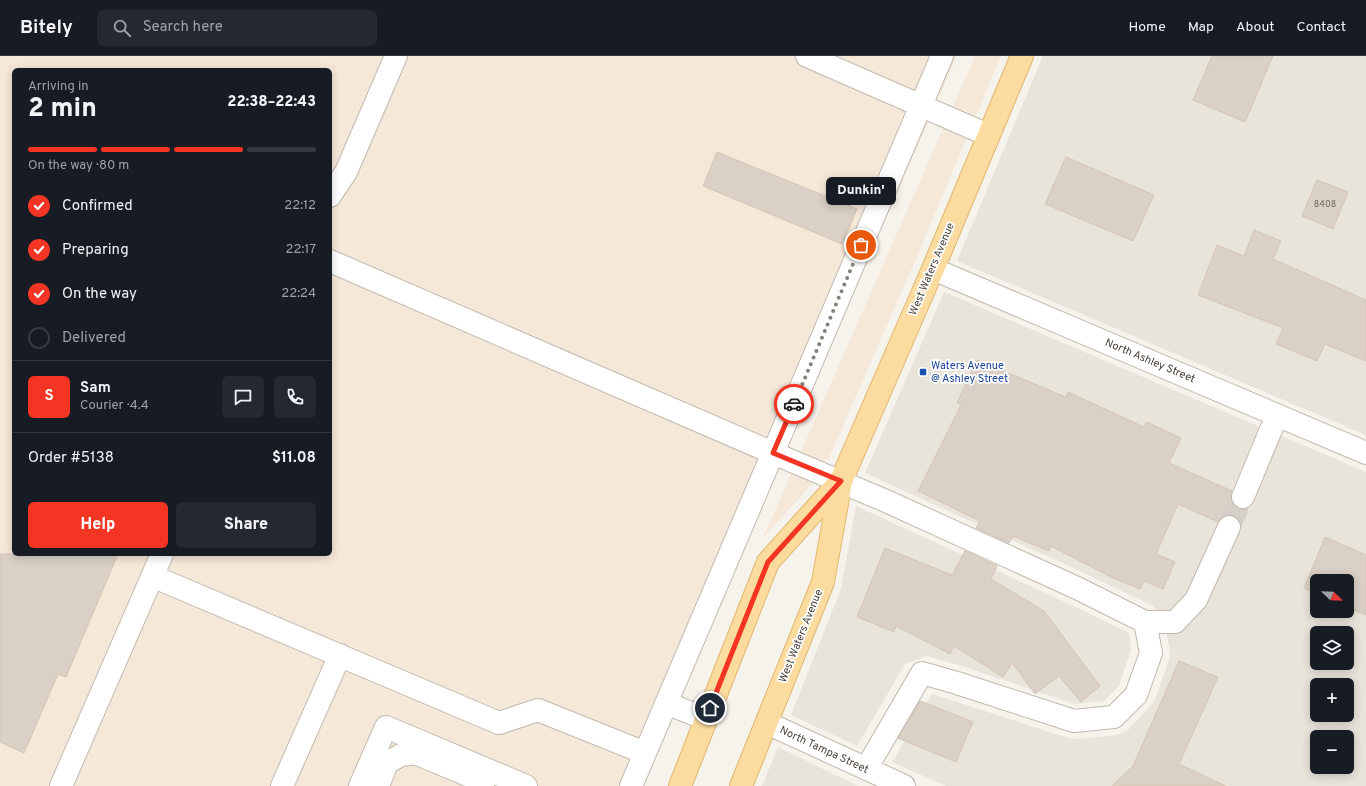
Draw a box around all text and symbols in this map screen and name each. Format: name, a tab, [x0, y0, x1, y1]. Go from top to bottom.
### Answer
search box	[97, 10, 377, 46]
text: Bitely	[20, 16, 73, 40]
icon: search	[111, 17, 133, 39]
text: Search here	[143, 18, 223, 37]
text: Home	[1129, 19, 1166, 36]
text: Map	[1188, 19, 1214, 36]
text: About	[1236, 19, 1275, 36]
text: Contact	[1297, 19, 1346, 36]
text: Arriving in	[28, 79, 89, 95]
text: 2 min	[28, 93, 97, 126]
text: 22:38–22:43	[227, 93, 316, 112]
text: On the way · 80 m	[28, 158, 129, 174]
callout: Dunkin'	[826, 177, 896, 205]
text: Dunkin'	[837, 183, 885, 199]
icon: check	[28, 195, 50, 217]
text: Confirmed	[62, 197, 133, 216]
text: 22:12	[284, 198, 316, 214]
house number: 8408	[1314, 199, 1336, 210]
street label: West Waters Avenue	[906, 220, 958, 317]
pin	[844, 228, 878, 262]
icon: bag	[850, 234, 872, 256]
icon: check	[28, 239, 50, 261]
text: Preparing	[62, 241, 129, 260]
text: 22:17	[286, 242, 316, 258]
icon: check	[28, 283, 50, 305]
text: On the way	[62, 285, 137, 304]
text: 22:24	[281, 286, 316, 302]
text: Delivered	[62, 329, 126, 348]
street label: North Ashley Street	[1103, 336, 1197, 386]
place label: Waters Avenue @ Ashley Street	[931, 359, 1008, 386]
marker: Waters Avenue @ Ashley Street	[918, 367, 928, 377]
button: chat	[222, 376, 264, 418]
button: phone	[274, 376, 316, 418]
text: Sam	[80, 379, 111, 398]
courier	[774, 384, 814, 424]
text: S	[44, 387, 54, 406]
icon: car	[783, 393, 805, 415]
text: Courier · 4.4	[80, 398, 149, 414]
text: Order #5138	[28, 449, 114, 468]
text: $11.08	[272, 449, 316, 468]
button: Help	[28, 502, 168, 548]
button: Share	[176, 502, 316, 548]
north arrow	[1310, 574, 1354, 618]
map controls	[1310, 574, 1354, 774]
street label: West Waters Avenue	[776, 587, 826, 685]
button: layers	[1310, 626, 1354, 670]
button: +	[1310, 678, 1354, 722]
pin	[693, 691, 727, 725]
icon: home	[699, 697, 721, 719]
street label: North Tampa Street	[777, 723, 871, 777]
button: −	[1310, 730, 1354, 774]

